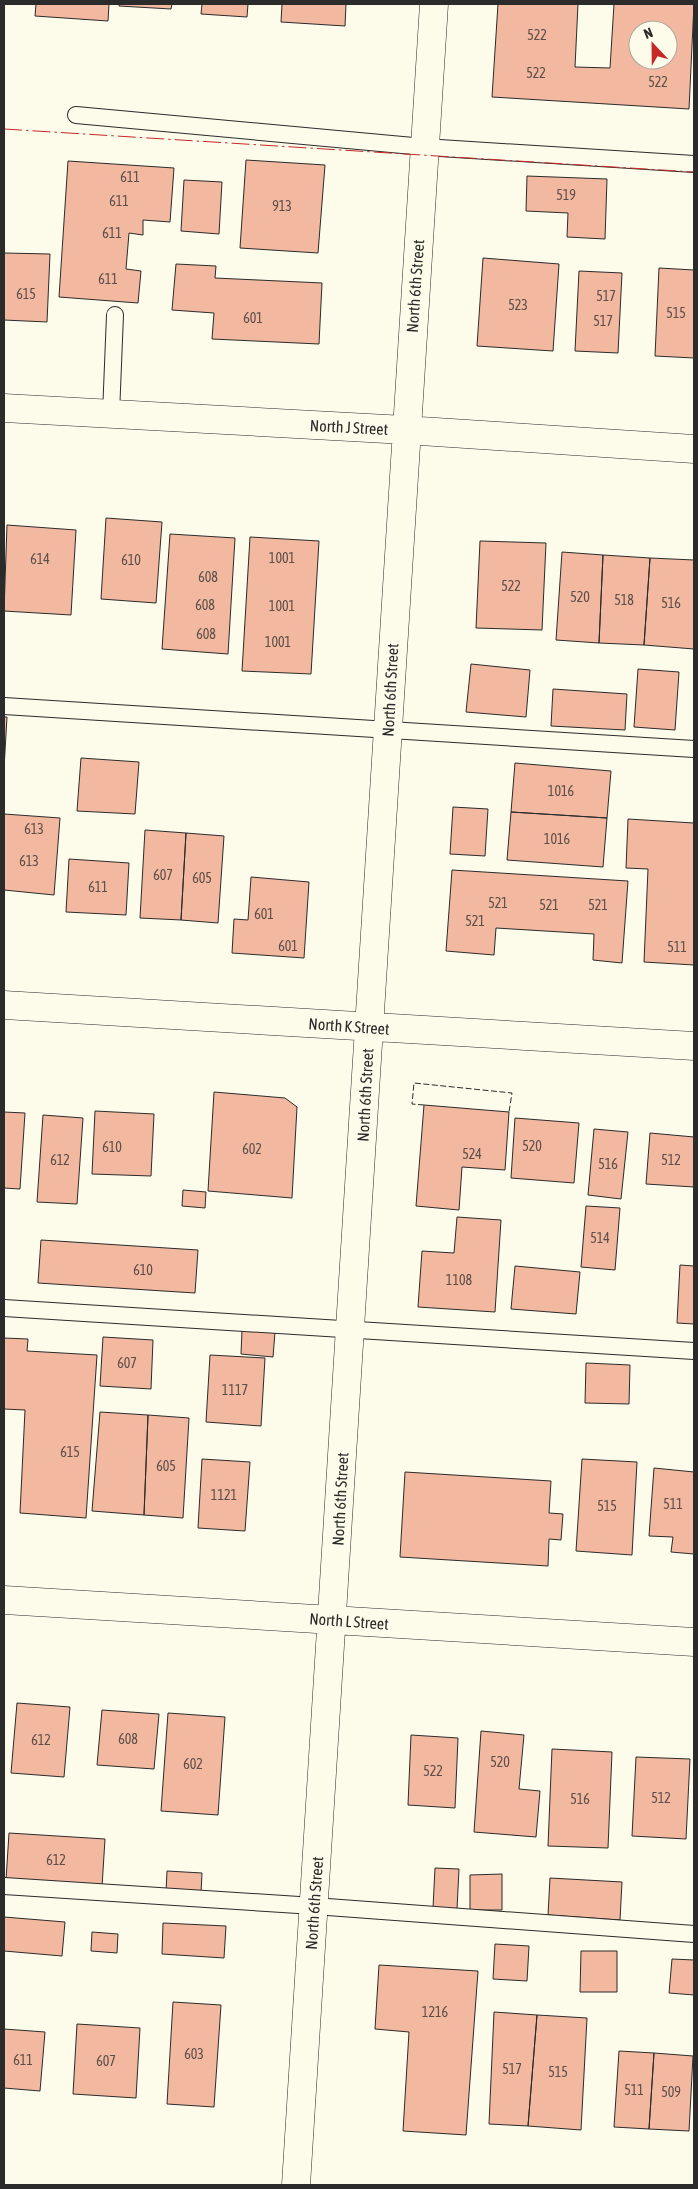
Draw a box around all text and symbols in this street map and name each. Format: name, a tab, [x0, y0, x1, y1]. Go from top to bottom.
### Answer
north arrow	[628, 20, 678, 70]
text: N	[641, 24, 655, 42]
house number: 522	[527, 27, 547, 43]
house number: 522	[526, 65, 546, 81]
house number: 522	[648, 74, 668, 90]
house number: 611	[120, 169, 140, 185]
house number: 519	[556, 187, 576, 203]
house number: 611	[109, 193, 129, 209]
house number: 913	[272, 198, 292, 214]
house number: 611	[102, 225, 122, 241]
street label: North 6th Street	[403, 238, 427, 333]
house number: 611	[98, 271, 118, 287]
house number: 615	[16, 286, 36, 302]
house number: 517	[596, 288, 616, 304]
house number: 523	[508, 297, 528, 313]
house number: 515	[666, 305, 686, 321]
house number: 601	[243, 310, 263, 326]
house number: 517	[593, 313, 613, 329]
street label: North J Street	[309, 416, 389, 438]
house number: 1001	[269, 550, 295, 566]
house number: 614	[30, 551, 50, 567]
house number: 610	[121, 552, 141, 568]
house number: 608	[198, 569, 218, 585]
house number: 522	[501, 578, 521, 594]
house number: 520	[570, 589, 590, 605]
house number: 518	[614, 592, 634, 608]
house number: 516	[661, 595, 681, 611]
house number: 608	[195, 597, 215, 613]
house number: 1001	[269, 598, 295, 614]
house number: 608	[196, 626, 216, 642]
house number: 1001	[265, 634, 291, 650]
street label: North 6th Street	[379, 643, 401, 737]
house number: 1016	[548, 783, 575, 799]
house number: 613	[24, 821, 44, 837]
house number: 1016	[544, 831, 571, 847]
house number: 613	[19, 853, 39, 869]
house number: 607	[153, 867, 173, 883]
house number: 605	[192, 870, 212, 886]
house number: 611	[88, 879, 108, 895]
house number: 521	[488, 895, 508, 911]
house number: 521	[539, 897, 559, 913]
house number: 521	[588, 897, 608, 913]
house number: 601	[254, 906, 274, 922]
house number: 521	[465, 913, 485, 929]
house number: 601	[278, 938, 298, 954]
house number: 511	[667, 939, 687, 955]
street label: North K Street	[308, 1014, 391, 1038]
street label: North 6th Street	[354, 1048, 376, 1142]
house number: 520	[522, 1138, 542, 1154]
house number: 610	[102, 1139, 122, 1155]
house number: 602	[242, 1141, 262, 1157]
house number: 524	[462, 1146, 482, 1162]
house number: 612	[50, 1152, 70, 1168]
house number: 512	[661, 1152, 681, 1168]
house number: 516	[598, 1156, 618, 1172]
house number: 514	[590, 1230, 610, 1246]
house number: 610	[133, 1262, 153, 1278]
house number: 1108	[446, 1272, 473, 1288]
house number: 607	[117, 1355, 137, 1371]
house number: 1117	[222, 1382, 248, 1398]
house number: 615	[60, 1444, 80, 1460]
street label: North 6th Street	[329, 1452, 351, 1546]
house number: 605	[156, 1458, 176, 1474]
house number: 1121	[211, 1487, 237, 1503]
house number: 511	[663, 1496, 683, 1512]
house number: 515	[597, 1498, 617, 1514]
street label: North L Street	[309, 1609, 390, 1633]
house number: 608	[118, 1731, 138, 1747]
house number: 612	[31, 1732, 51, 1748]
house number: 520	[490, 1754, 510, 1770]
house number: 602	[183, 1756, 203, 1772]
house number: 522	[423, 1763, 443, 1779]
house number: 512	[651, 1790, 671, 1806]
house number: 516	[570, 1791, 590, 1807]
house number: 612	[46, 1852, 66, 1868]
street label: North 6th Street	[302, 1855, 326, 1950]
house number: 1216	[422, 2004, 449, 2020]
house number: 603	[184, 2046, 204, 2062]
house number: 611	[13, 2052, 33, 2068]
house number: 607	[96, 2053, 116, 2069]
house number: 517	[502, 2061, 522, 2077]
house number: 515	[548, 2064, 568, 2080]
house number: 511	[624, 2082, 644, 2098]
house number: 509	[661, 2084, 681, 2100]

